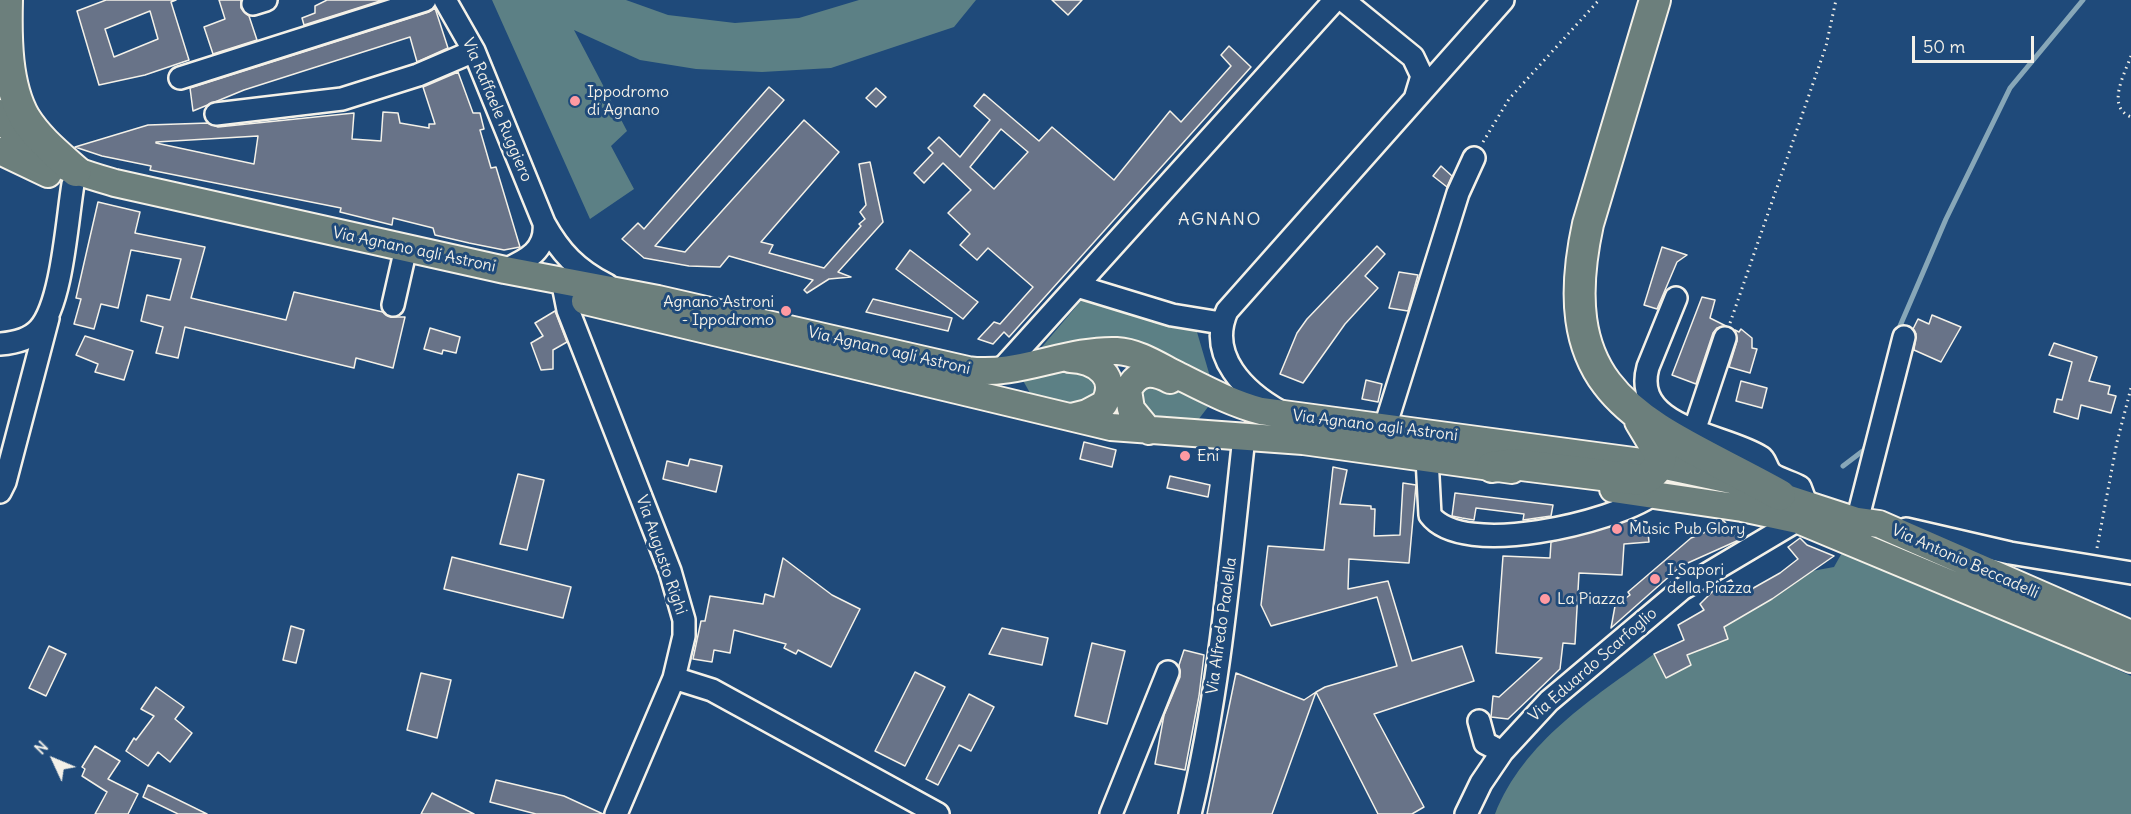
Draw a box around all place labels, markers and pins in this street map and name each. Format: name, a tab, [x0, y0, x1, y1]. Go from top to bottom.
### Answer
place label: Ippodromo di Agnano	[587, 82, 669, 120]
marker: Ippodromo di Agnano	[568, 94, 582, 108]
place label: Agnano Astroni - Ippodromo	[663, 292, 774, 330]
marker: Agnano Astroni - Ippodromo	[779, 304, 793, 318]
place label: Eni	[1197, 446, 1219, 466]
marker: Eni	[1178, 449, 1192, 463]
place label: Music Pub Glory	[1629, 519, 1745, 539]
marker: Music Pub Glory	[1610, 522, 1624, 536]
place label: I Sapori della Piazza	[1667, 560, 1752, 598]
marker: I Sapori della Piazza	[1648, 572, 1662, 586]
place label: La Piazza	[1557, 589, 1625, 609]
marker: La Piazza	[1538, 592, 1552, 606]

